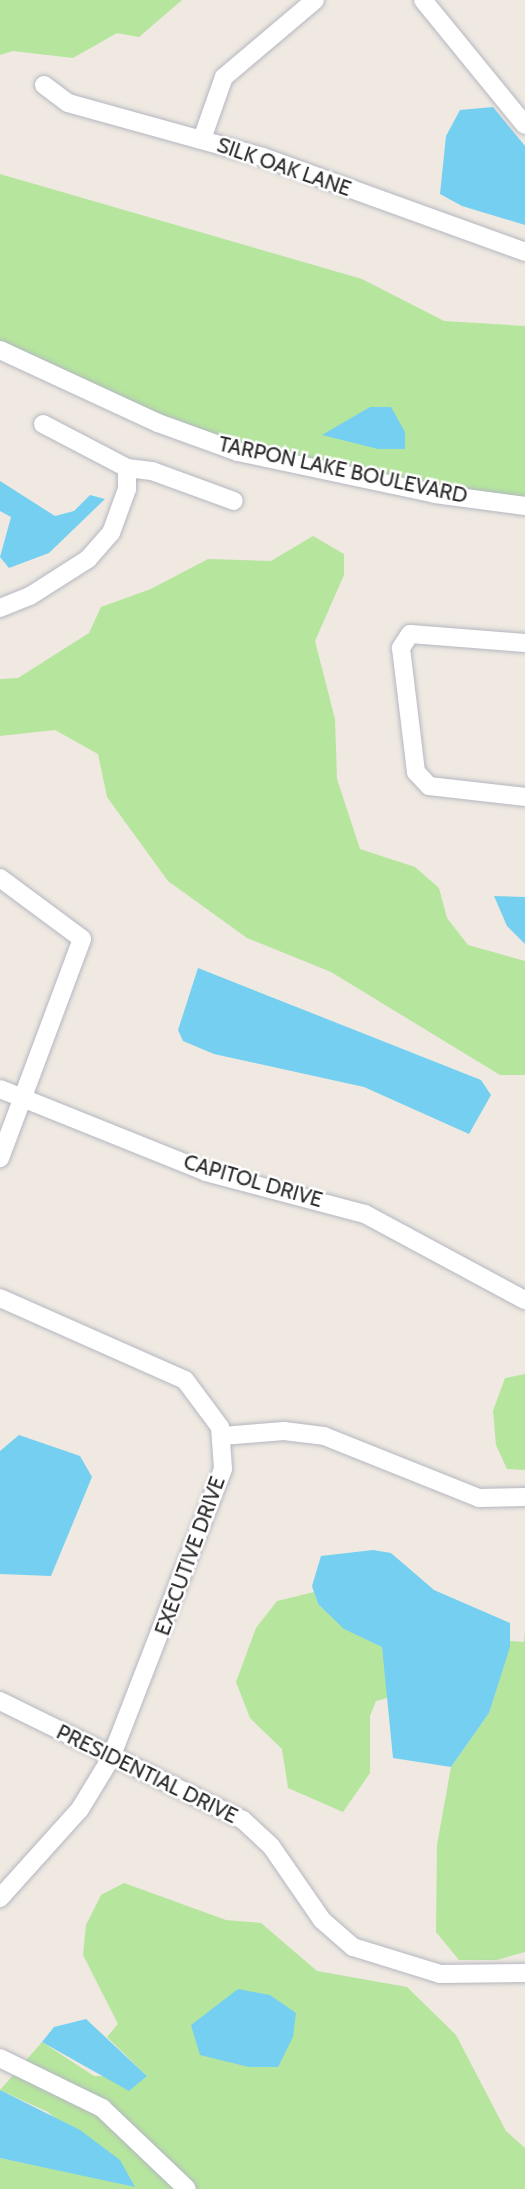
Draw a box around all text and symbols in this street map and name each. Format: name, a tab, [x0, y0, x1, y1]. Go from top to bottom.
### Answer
street label: SILK OAK LANE	[214, 132, 354, 202]
street label: TARPON LAKE BOULEVARD	[216, 431, 470, 509]
street label: CAPITOL DRIVE	[181, 1149, 325, 1213]
street label: EXECUTIVE DRIVE	[150, 1473, 230, 1639]
street label: PRESIDENTIAL DRIVE	[52, 1719, 242, 1829]

